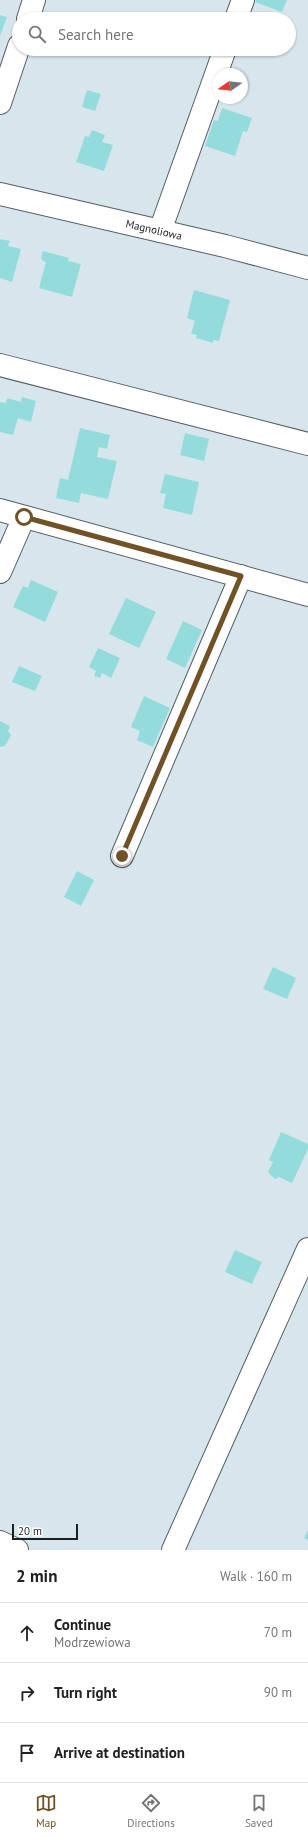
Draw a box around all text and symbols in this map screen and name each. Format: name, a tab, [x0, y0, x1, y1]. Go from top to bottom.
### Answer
search box	[12, 12, 296, 56]
icon: search	[26, 23, 48, 45]
text: Search here	[58, 25, 134, 44]
north arrow	[212, 68, 248, 104]
street label: Magnoliowa	[124, 216, 184, 243]
route start	[15, 508, 33, 526]
route end	[113, 847, 131, 865]
scale bar	[12, 1522, 78, 1541]
text: 20 m	[18, 1524, 42, 1538]
text: 2 min	[16, 1565, 57, 1587]
text: Walk · 160 m	[220, 1568, 292, 1585]
text: Continue	[54, 1615, 111, 1634]
icon: ahead	[16, 1622, 38, 1644]
text: 70 m	[264, 1624, 292, 1641]
text: Modrzewiowa	[54, 1634, 131, 1651]
icon: right	[16, 1682, 38, 1704]
text: Turn right	[54, 1683, 117, 1702]
text: 90 m	[264, 1684, 292, 1701]
icon: arrive	[16, 1742, 38, 1764]
text: Arrive at destination	[54, 1743, 185, 1762]
tab: Map	[35, 1792, 57, 1830]
tab: Directions	[127, 1792, 175, 1830]
tab: Saved	[245, 1792, 273, 1830]

